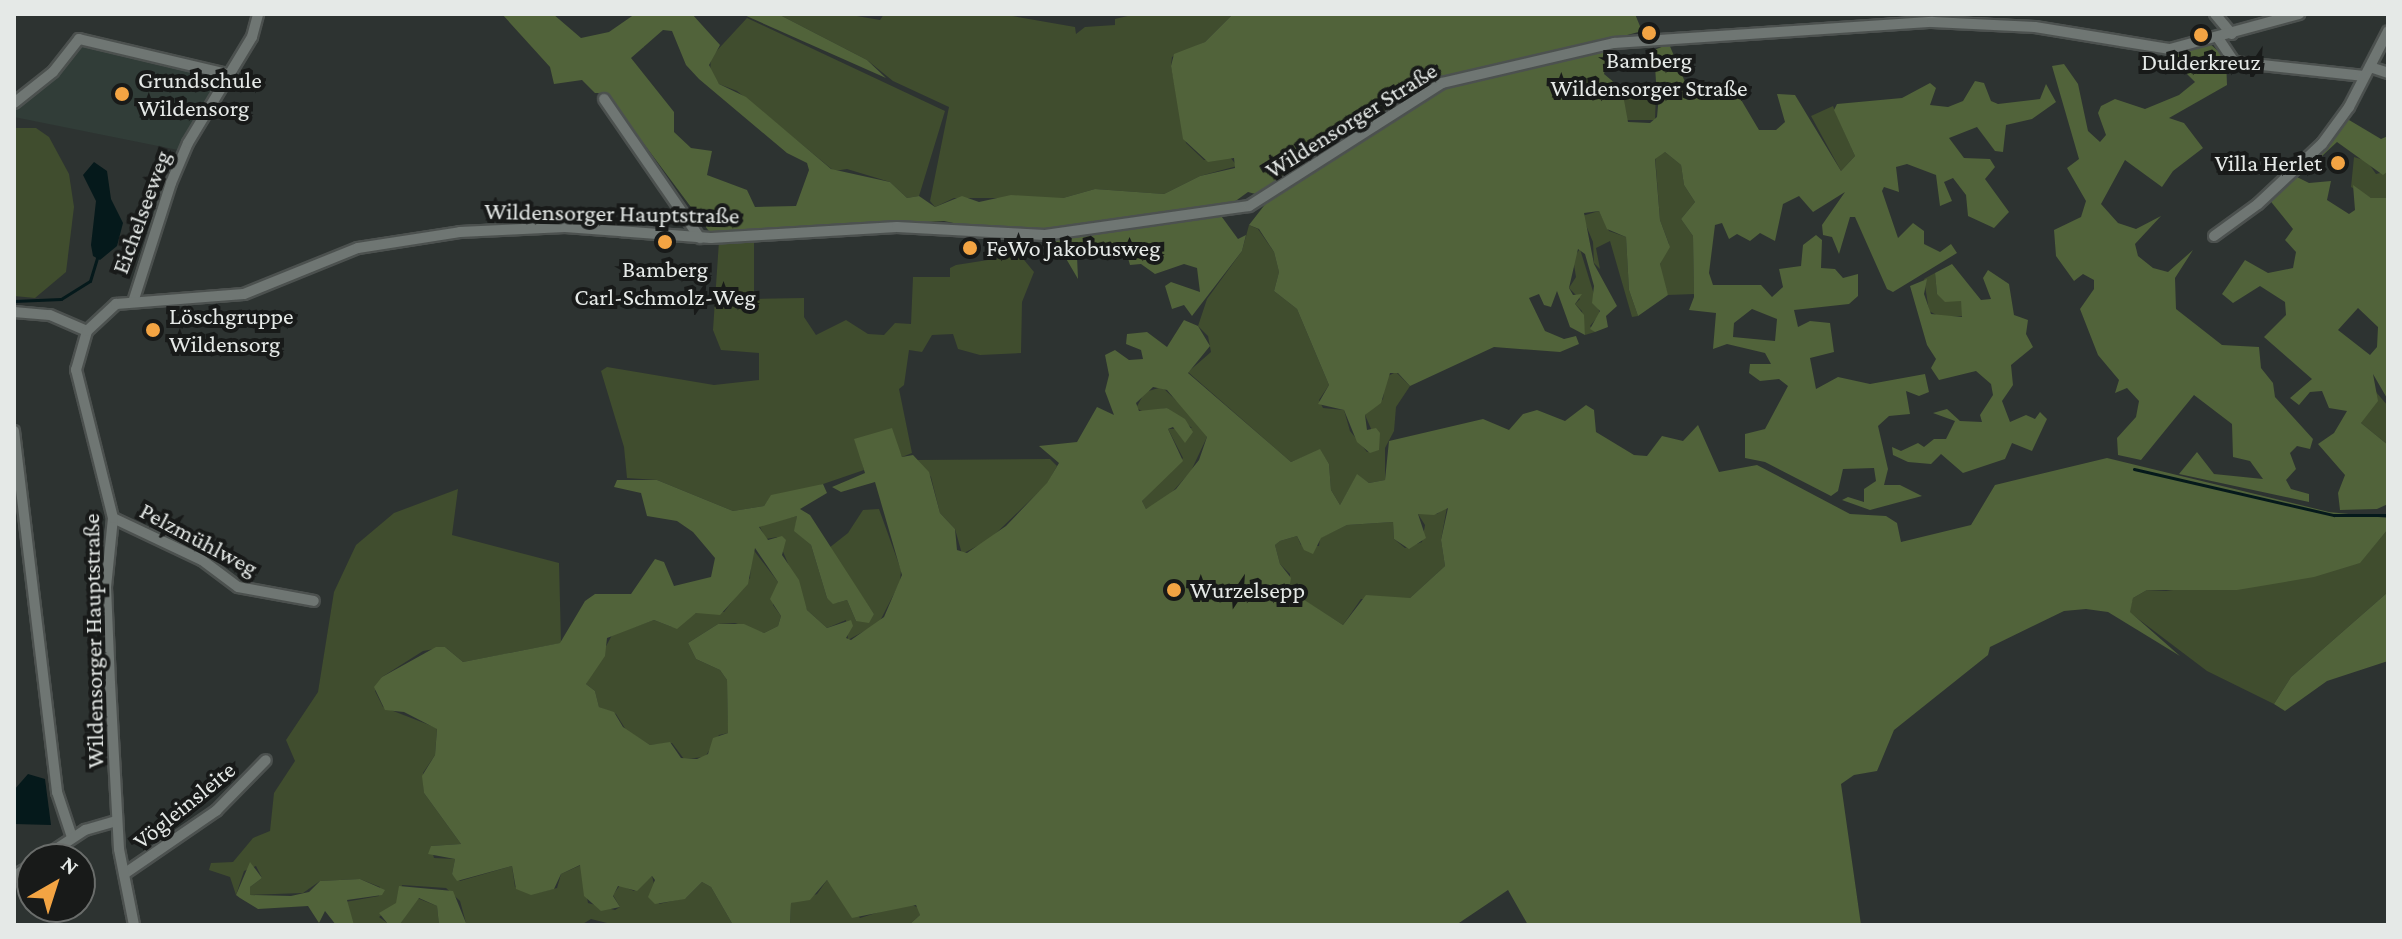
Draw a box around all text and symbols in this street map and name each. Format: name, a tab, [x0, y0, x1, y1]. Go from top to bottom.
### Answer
marker: Bamberg Wildensorger Straße	[1640, 24, 1658, 42]
marker: Dulderkreuz	[2192, 26, 2210, 44]
place label: Bamberg Wildensorger Straße	[1550, 46, 1748, 102]
place label: Dulderkreuz	[2141, 48, 2261, 76]
street label: Wildensorger Straße	[1260, 56, 1442, 184]
place label: Grundschule Wildensorg	[138, 66, 262, 122]
marker: Grundschule Wildensorg	[113, 85, 131, 103]
street label: Eichelseeweg	[105, 146, 177, 278]
place label: Villa Herlet	[2215, 149, 2322, 177]
marker: Villa Herlet	[2329, 154, 2347, 172]
street label: Wildensorger Hauptstraße	[484, 196, 740, 230]
marker: Bamberg Carl-Schmolz-Weg	[656, 233, 674, 251]
place label: FeWo Jakobusweg	[986, 234, 1161, 262]
marker: FeWo Jakobusweg	[961, 239, 979, 257]
place label: Bamberg Carl-Schmolz-Weg	[574, 255, 756, 311]
place label: Löschgruppe Wildensorg	[169, 302, 294, 358]
marker: Löschgruppe Wildensorg	[144, 321, 162, 339]
street label: Pelzmühlweg	[135, 496, 263, 582]
street label: Wildensorger Hauptstraße	[76, 513, 110, 769]
place label: Wurzelsepp	[1190, 576, 1305, 604]
marker: Wurzelsepp	[1165, 581, 1183, 599]
street label: Vögleinsleite	[127, 755, 241, 855]
north arrow	[16, 843, 96, 923]
text: N	[56, 851, 84, 880]

